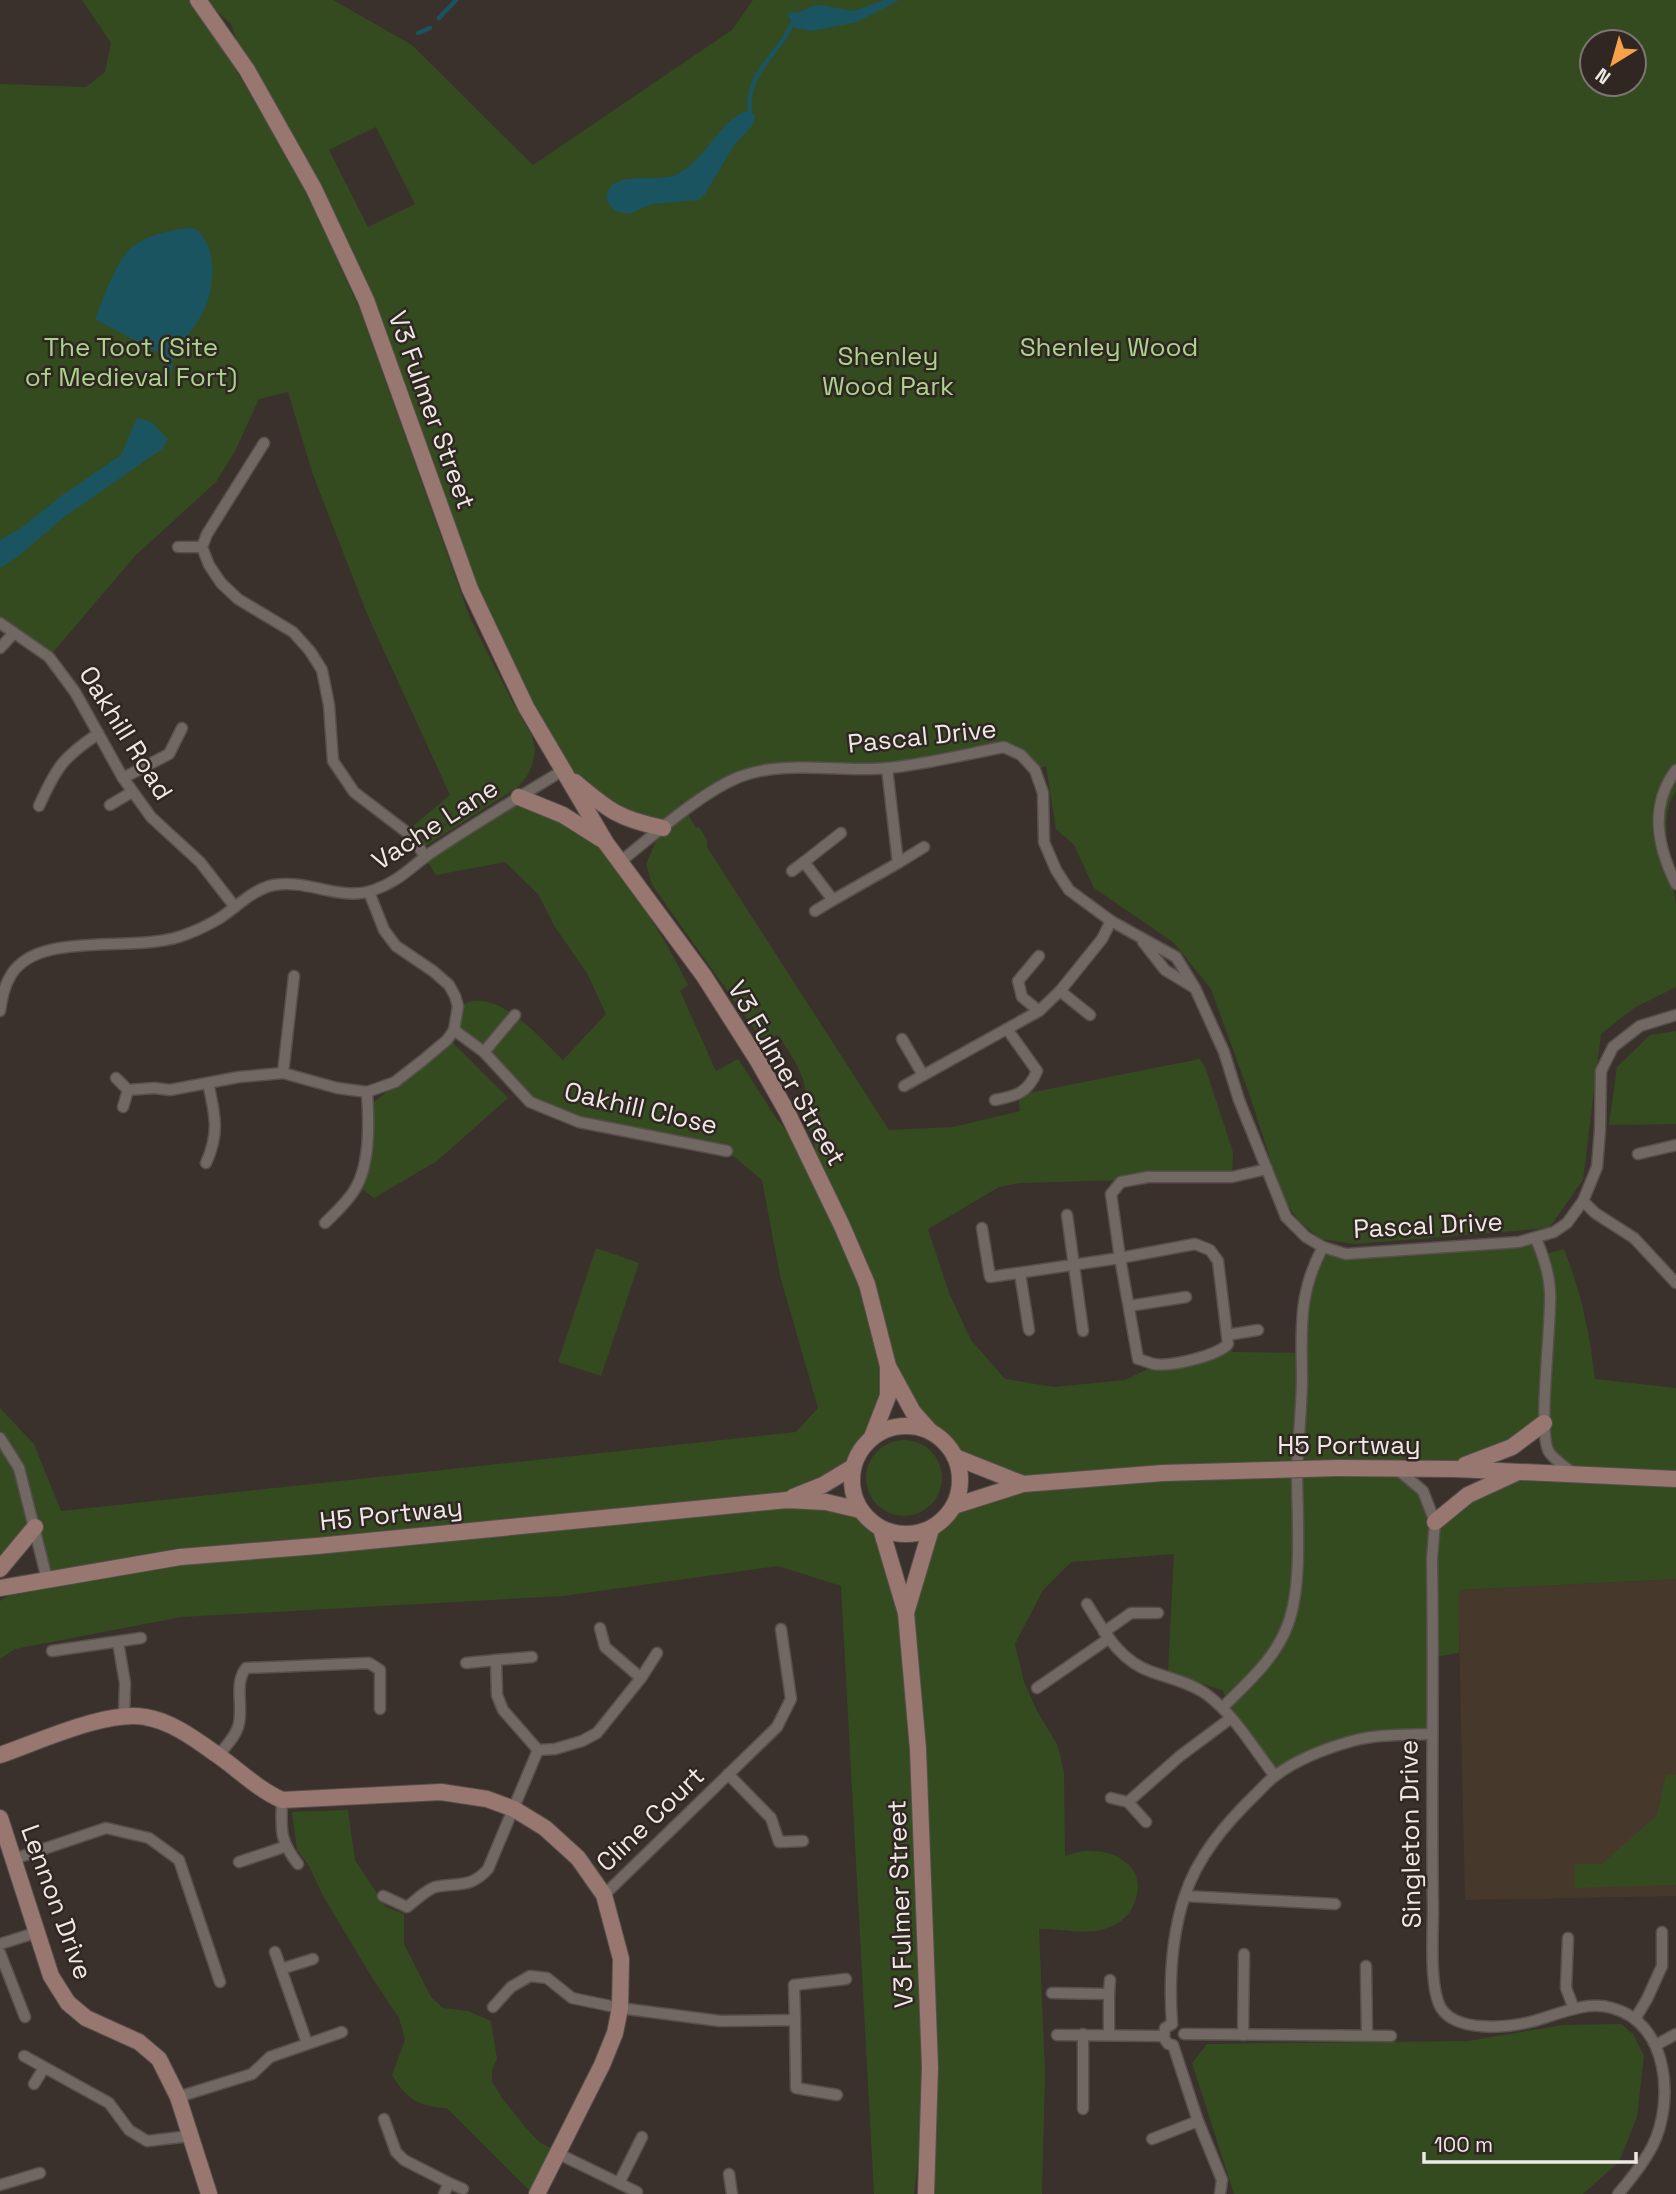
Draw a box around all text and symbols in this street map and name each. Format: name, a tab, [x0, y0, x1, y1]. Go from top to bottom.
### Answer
north arrow	[1578, 28, 1648, 98]
text: N	[1590, 62, 1616, 90]
street label: V3 Fulmer Street	[380, 306, 484, 514]
park label: The Toot (Site of Medieval Fort)	[25, 330, 237, 394]
park label: Shenley Wood	[1020, 330, 1198, 364]
park label: Shenley Wood Park	[822, 339, 954, 403]
street label: Oakhill Road	[71, 660, 181, 806]
street label: Pascal Drive	[846, 711, 998, 761]
street label: Vache Lane	[365, 771, 505, 877]
street label: V3 Fulmer Street	[720, 974, 854, 1172]
street label: Oakhill Close	[561, 1074, 721, 1142]
street label: Pascal Drive	[1352, 1204, 1504, 1246]
street label: H5 Portway	[1277, 1428, 1421, 1462]
street label: H5 Portway	[318, 1490, 464, 1538]
street label: Singleton Drive	[1391, 1739, 1429, 1929]
street label: Cline Court	[589, 1759, 711, 1879]
street label: V3 Fulmer Street	[879, 1799, 921, 2009]
street label: Lennon Drive	[13, 1820, 101, 1984]
scale bar	[1424, 2120, 1636, 2164]
text: 100 m	[1434, 2131, 1493, 2158]

